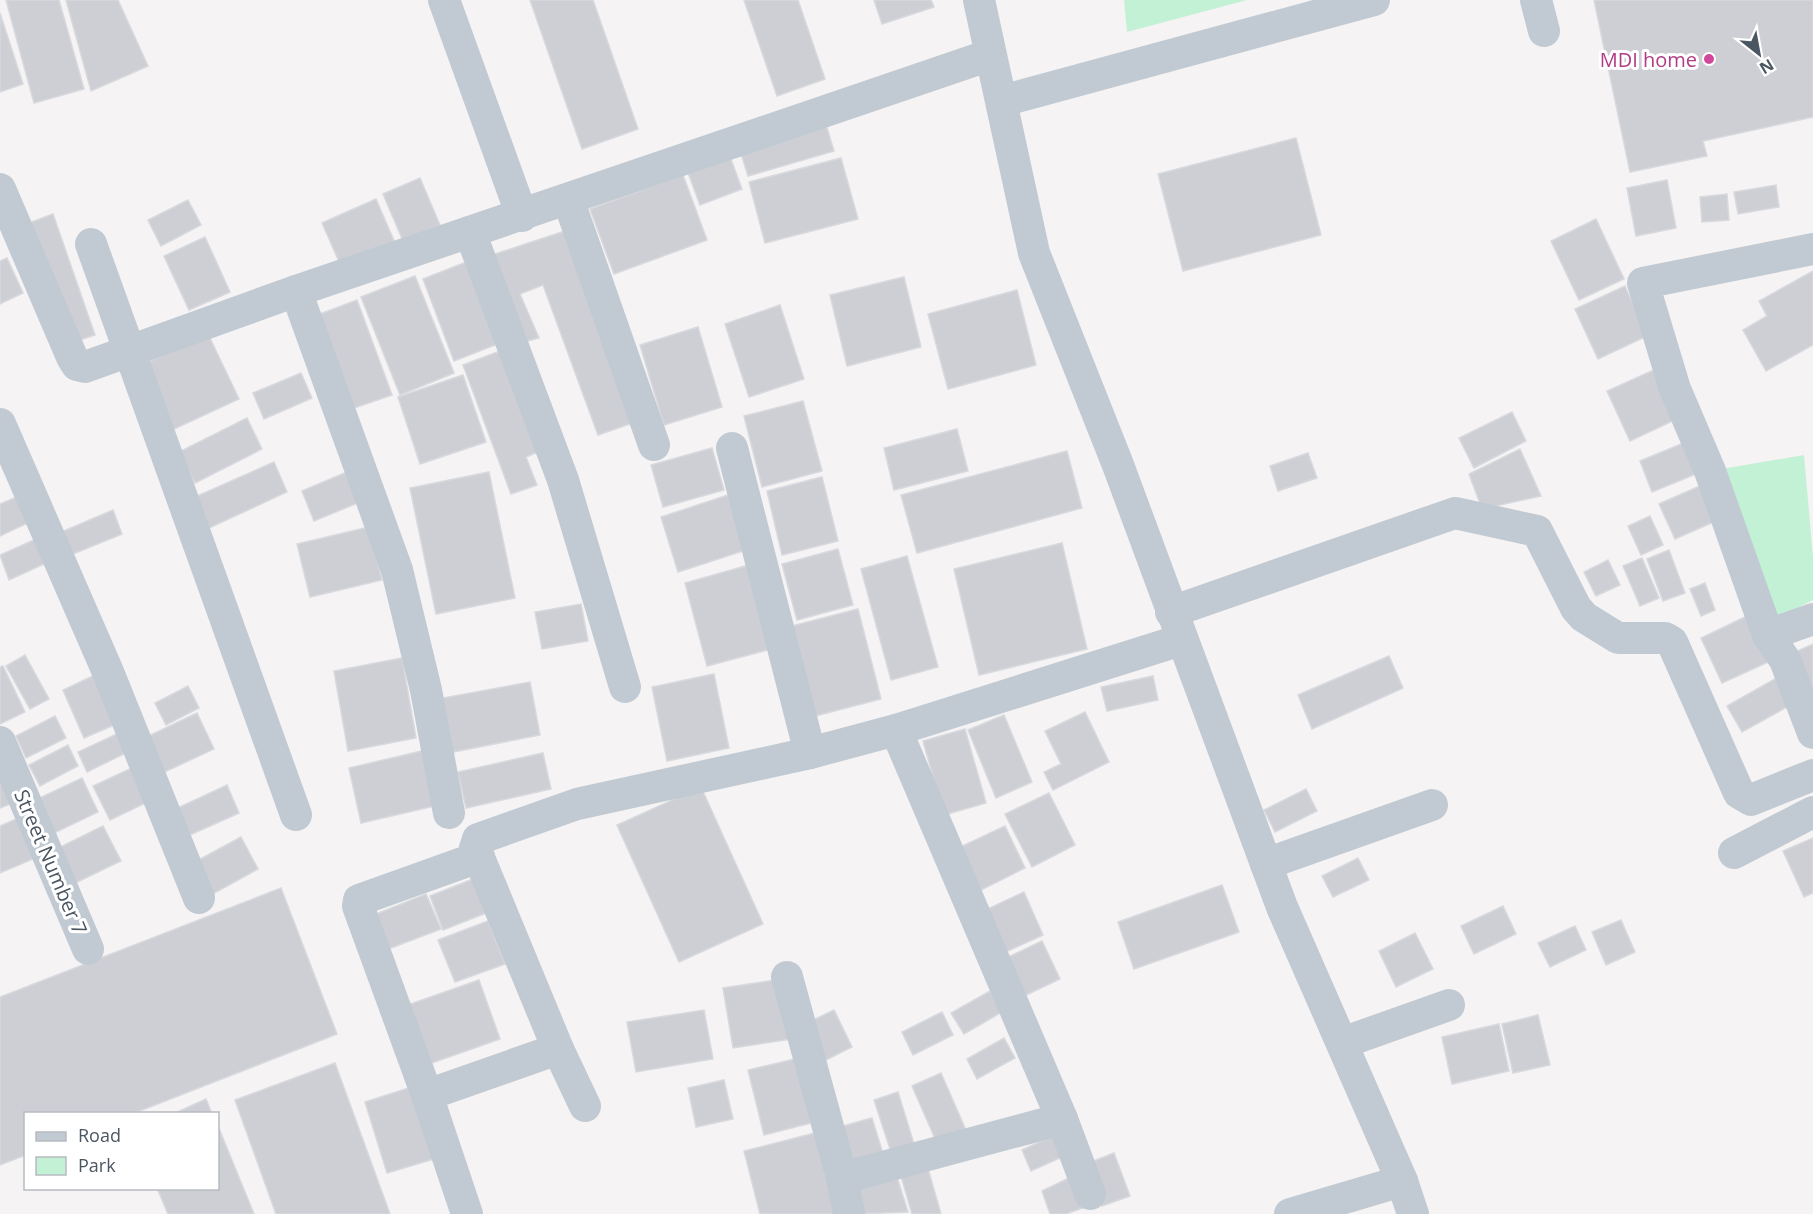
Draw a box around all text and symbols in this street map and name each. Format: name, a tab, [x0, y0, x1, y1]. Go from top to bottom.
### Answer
north arrow	[1729, 24, 1789, 84]
place label: MDI home	[1600, 46, 1697, 73]
marker: MDI home	[1702, 52, 1716, 66]
text: N	[1755, 54, 1778, 80]
street label: Street Number 7	[8, 785, 94, 939]
legend	[24, 1112, 219, 1190]
text: Road	[78, 1123, 121, 1147]
text: Park	[78, 1153, 116, 1177]

